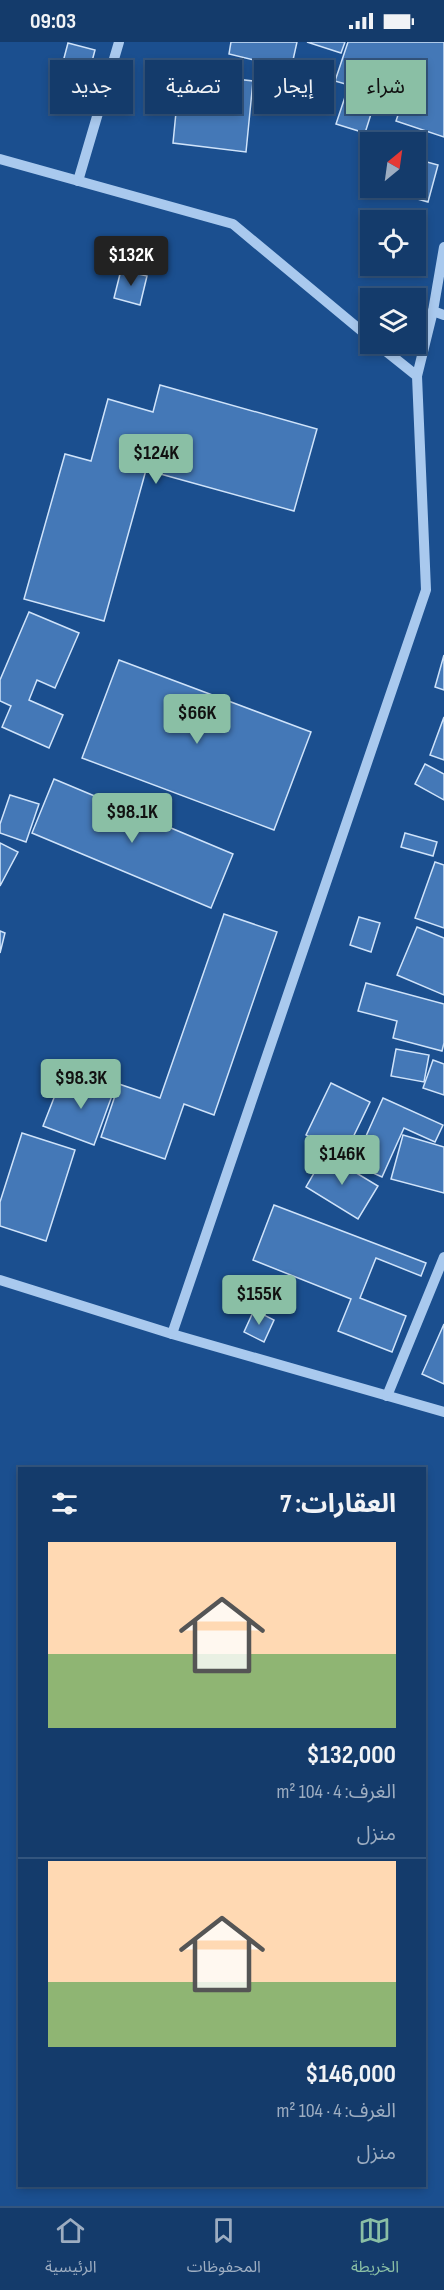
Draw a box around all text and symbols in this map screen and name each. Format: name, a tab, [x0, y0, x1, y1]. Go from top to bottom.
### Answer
text: 09:03	[30, 8, 76, 35]
chip: جديد	[50, 60, 133, 114]
chip: تصفية	[145, 60, 242, 114]
chip: إيجار	[254, 60, 334, 114]
chip: شراء	[346, 60, 426, 114]
north arrow	[360, 132, 426, 198]
map controls	[360, 132, 426, 354]
button: locate	[360, 210, 426, 276]
pin: $132K	[89, 236, 173, 287]
text: $132K	[108, 243, 154, 267]
button: layers	[360, 288, 426, 354]
pin: $124K	[114, 434, 198, 485]
text: $124K	[133, 441, 179, 465]
pin: $66K	[161, 694, 233, 745]
text: $66K	[178, 701, 216, 725]
pin: $98.1K	[83, 793, 181, 844]
text: $98.1K	[106, 800, 158, 824]
pin: $98.3K	[32, 1059, 130, 1110]
text: $98.3K	[55, 1066, 107, 1090]
pin: $146K	[300, 1135, 384, 1186]
text: $146K	[319, 1142, 365, 1166]
pin: $155K	[217, 1275, 301, 1326]
text: $155K	[236, 1282, 282, 1306]
icon: filters	[48, 1487, 81, 1520]
text: العقارات: 7	[280, 1489, 396, 1520]
icon: home	[168, 1581, 276, 1689]
text: $132,000	[307, 1740, 396, 1771]
text: الغرف: 4 · 104 m²	[276, 1780, 396, 1804]
text: منزل	[357, 1822, 396, 1846]
icon: home	[168, 1900, 276, 2008]
text: $146,000	[305, 2059, 396, 2090]
text: الغرف: 4 · 104 m²	[276, 2099, 396, 2123]
text: منزل	[357, 2141, 396, 2165]
tab: الرئيسية	[45, 2214, 97, 2284]
tab: المحفوظات	[187, 2214, 261, 2284]
tab: الخريطة	[351, 2214, 399, 2284]

